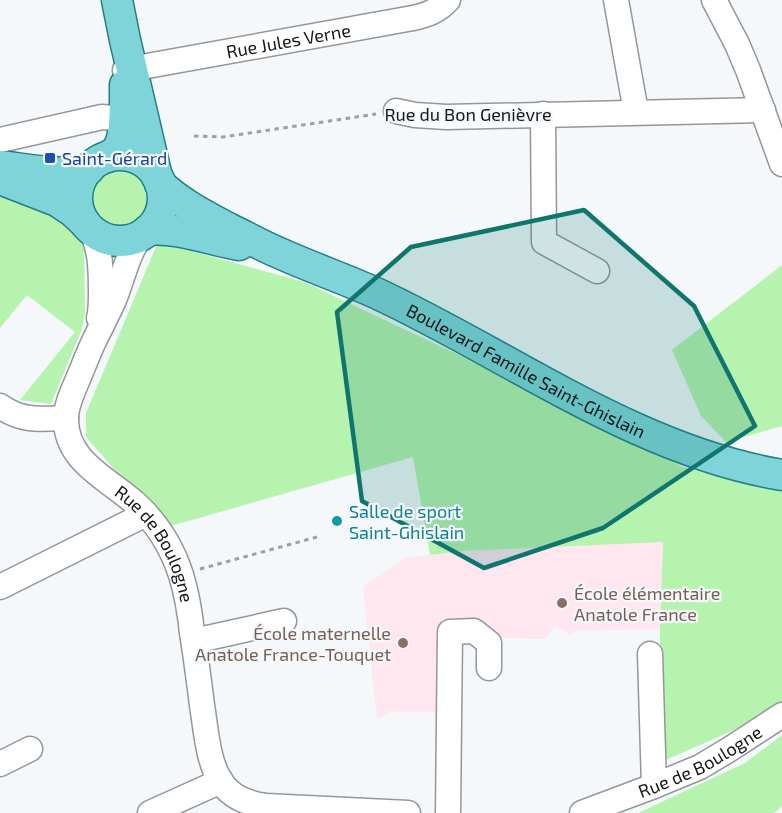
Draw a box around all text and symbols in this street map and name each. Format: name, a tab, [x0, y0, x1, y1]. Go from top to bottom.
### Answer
street label: Rue Jules Verne	[224, 18, 352, 63]
street label: Rue du Bon Genièvre	[384, 103, 552, 125]
place label: Saint-Gérard	[62, 147, 167, 169]
marker: Saint-Gérard	[43, 151, 57, 165]
street label: Boulevard Famille Saint-Ghislain	[403, 299, 649, 442]
street label: Rue de Boulogne	[111, 480, 199, 604]
place label: Salle de sport Saint-Ghislain	[349, 500, 464, 543]
marker: Salle de sport Saint-Ghislain	[330, 514, 344, 528]
place label: École élémentaire Anatole France	[574, 582, 720, 625]
marker: École élémentaire Anatole France	[555, 596, 569, 610]
place label: École maternelle Anatole France-Touquet	[195, 622, 391, 665]
marker: École maternelle Anatole France-Touquet	[396, 636, 410, 650]
street label: Rue de Boulogne	[635, 720, 766, 802]

